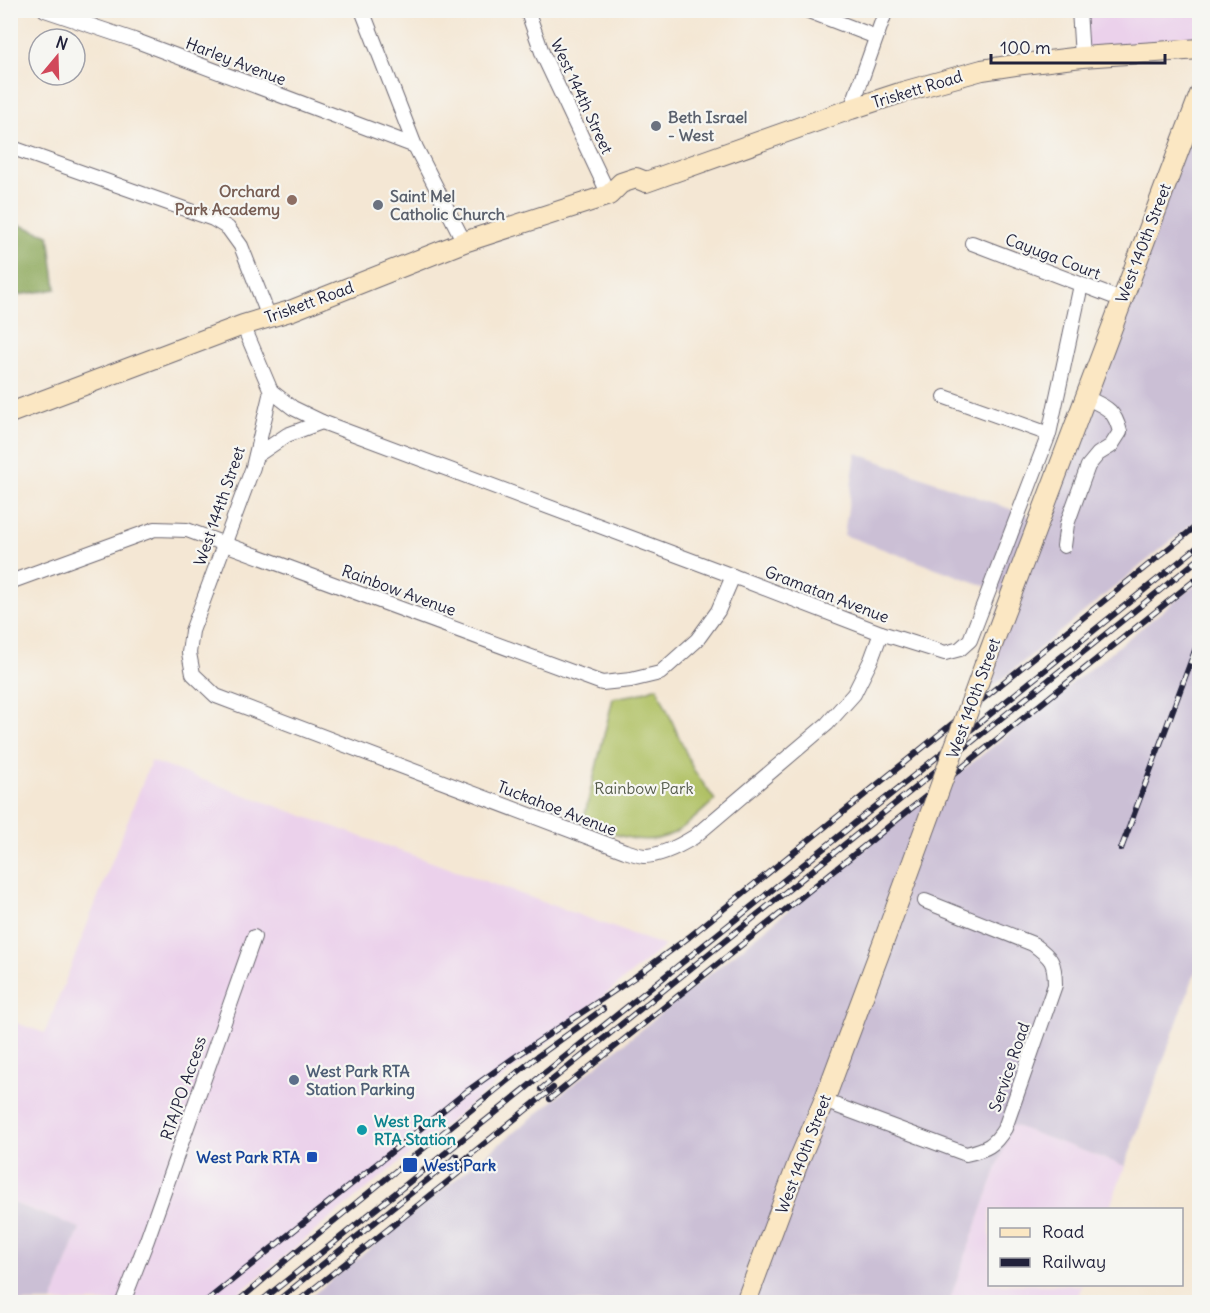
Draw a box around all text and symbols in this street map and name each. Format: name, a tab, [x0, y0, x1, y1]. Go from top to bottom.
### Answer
north arrow	[27, 27, 87, 87]
scale bar	[991, 27, 1165, 65]
text: N	[53, 32, 70, 54]
street label: Harley Avenue	[183, 33, 289, 89]
street label: West 144th Street	[547, 35, 618, 157]
text: 100 m	[1000, 36, 1051, 59]
street label: Triskett Road	[869, 66, 965, 112]
place label: Beth Israel - West	[668, 107, 747, 145]
marker: Beth Israel - West	[649, 119, 663, 133]
street label: West 140th Street	[1111, 180, 1175, 306]
place label: Orchard Park Academy	[175, 181, 281, 220]
place label: Saint Mel Catholic Church	[390, 186, 505, 224]
marker: Orchard Park Academy	[285, 193, 299, 207]
marker: Saint Mel Catholic Church	[371, 198, 385, 212]
street label: Cayuga Court	[1003, 229, 1104, 284]
street label: Triskett Road	[262, 277, 356, 327]
street label: West 144th Street	[189, 443, 249, 568]
street label: Rainbow Avenue	[339, 560, 459, 620]
street label: Gramatan Avenue	[762, 561, 892, 627]
street label: West 140th Street	[942, 635, 1004, 761]
street label: Tuckahoe Avenue	[495, 776, 619, 840]
park label: Rainbow Park	[594, 778, 694, 798]
street label: Service Road	[984, 1020, 1034, 1114]
street label: RTA/PO Access	[156, 1033, 210, 1143]
place label: West Park RTA Station Parking	[306, 1061, 415, 1100]
marker: West Park RTA Station Parking	[287, 1073, 301, 1087]
street label: West 140th Street	[771, 1091, 835, 1217]
place label: West Park RTA Station	[374, 1111, 456, 1149]
marker: West Park RTA Station	[355, 1123, 369, 1137]
place label: West Park RTA	[196, 1147, 300, 1167]
marker: West Park RTA	[305, 1150, 319, 1164]
place label: West Park	[424, 1155, 496, 1175]
marker: West Park	[401, 1156, 419, 1174]
legend	[988, 1208, 1183, 1286]
text: Road	[1042, 1220, 1085, 1243]
text: Railway	[1042, 1250, 1106, 1273]

